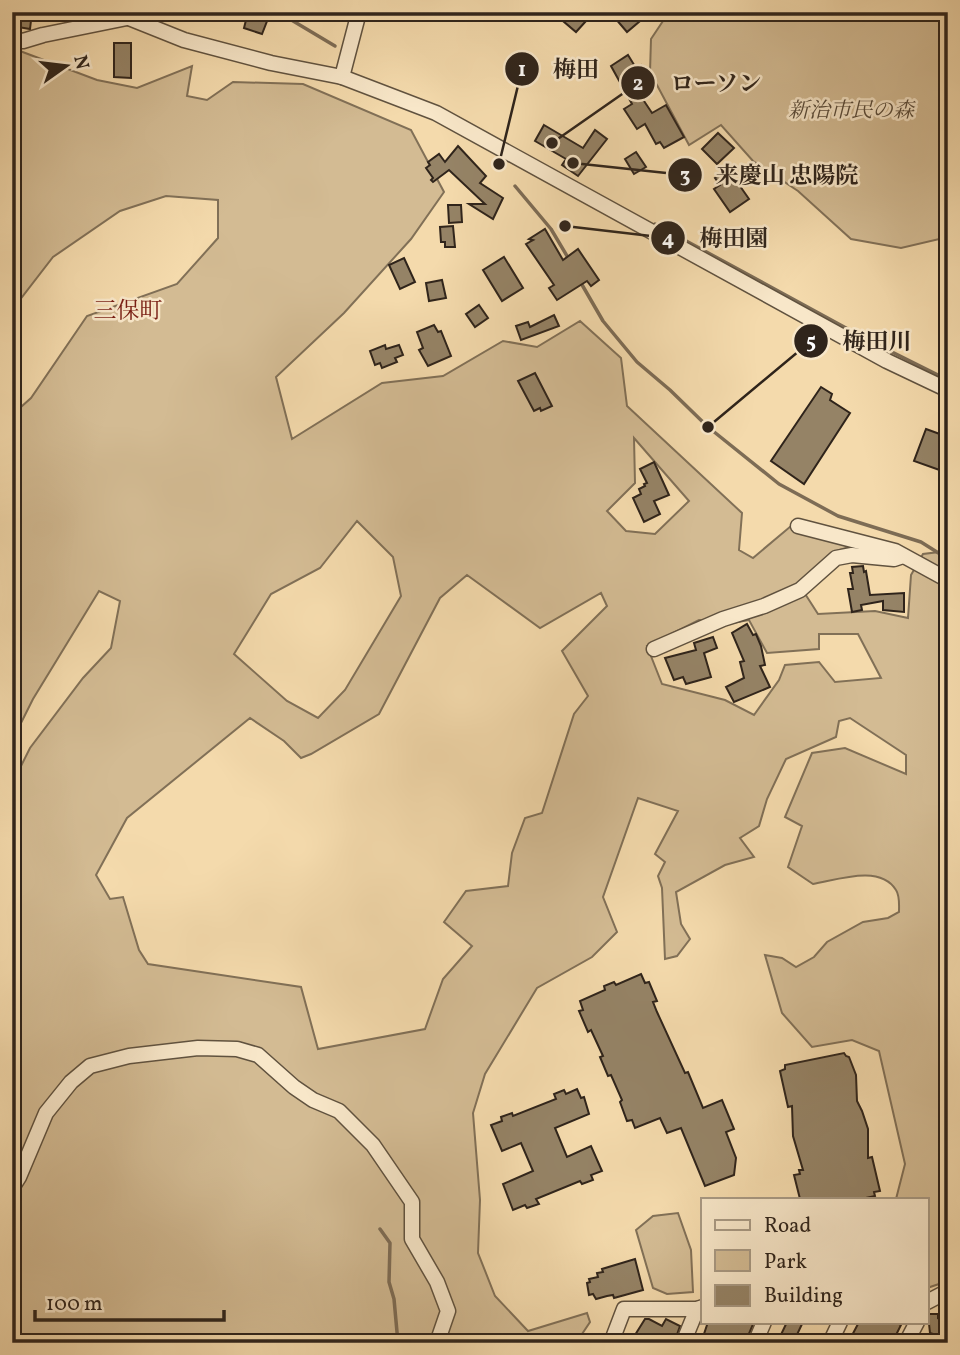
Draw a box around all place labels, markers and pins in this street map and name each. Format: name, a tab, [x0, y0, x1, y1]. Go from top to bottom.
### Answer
callout: 梅田	[504, 47, 613, 91]
callout: ローソン	[621, 61, 776, 105]
callout: 来慶山 忠陽院	[667, 153, 873, 197]
callout: 梅田園	[651, 216, 783, 260]
callout: 梅田川	[793, 319, 925, 363]

